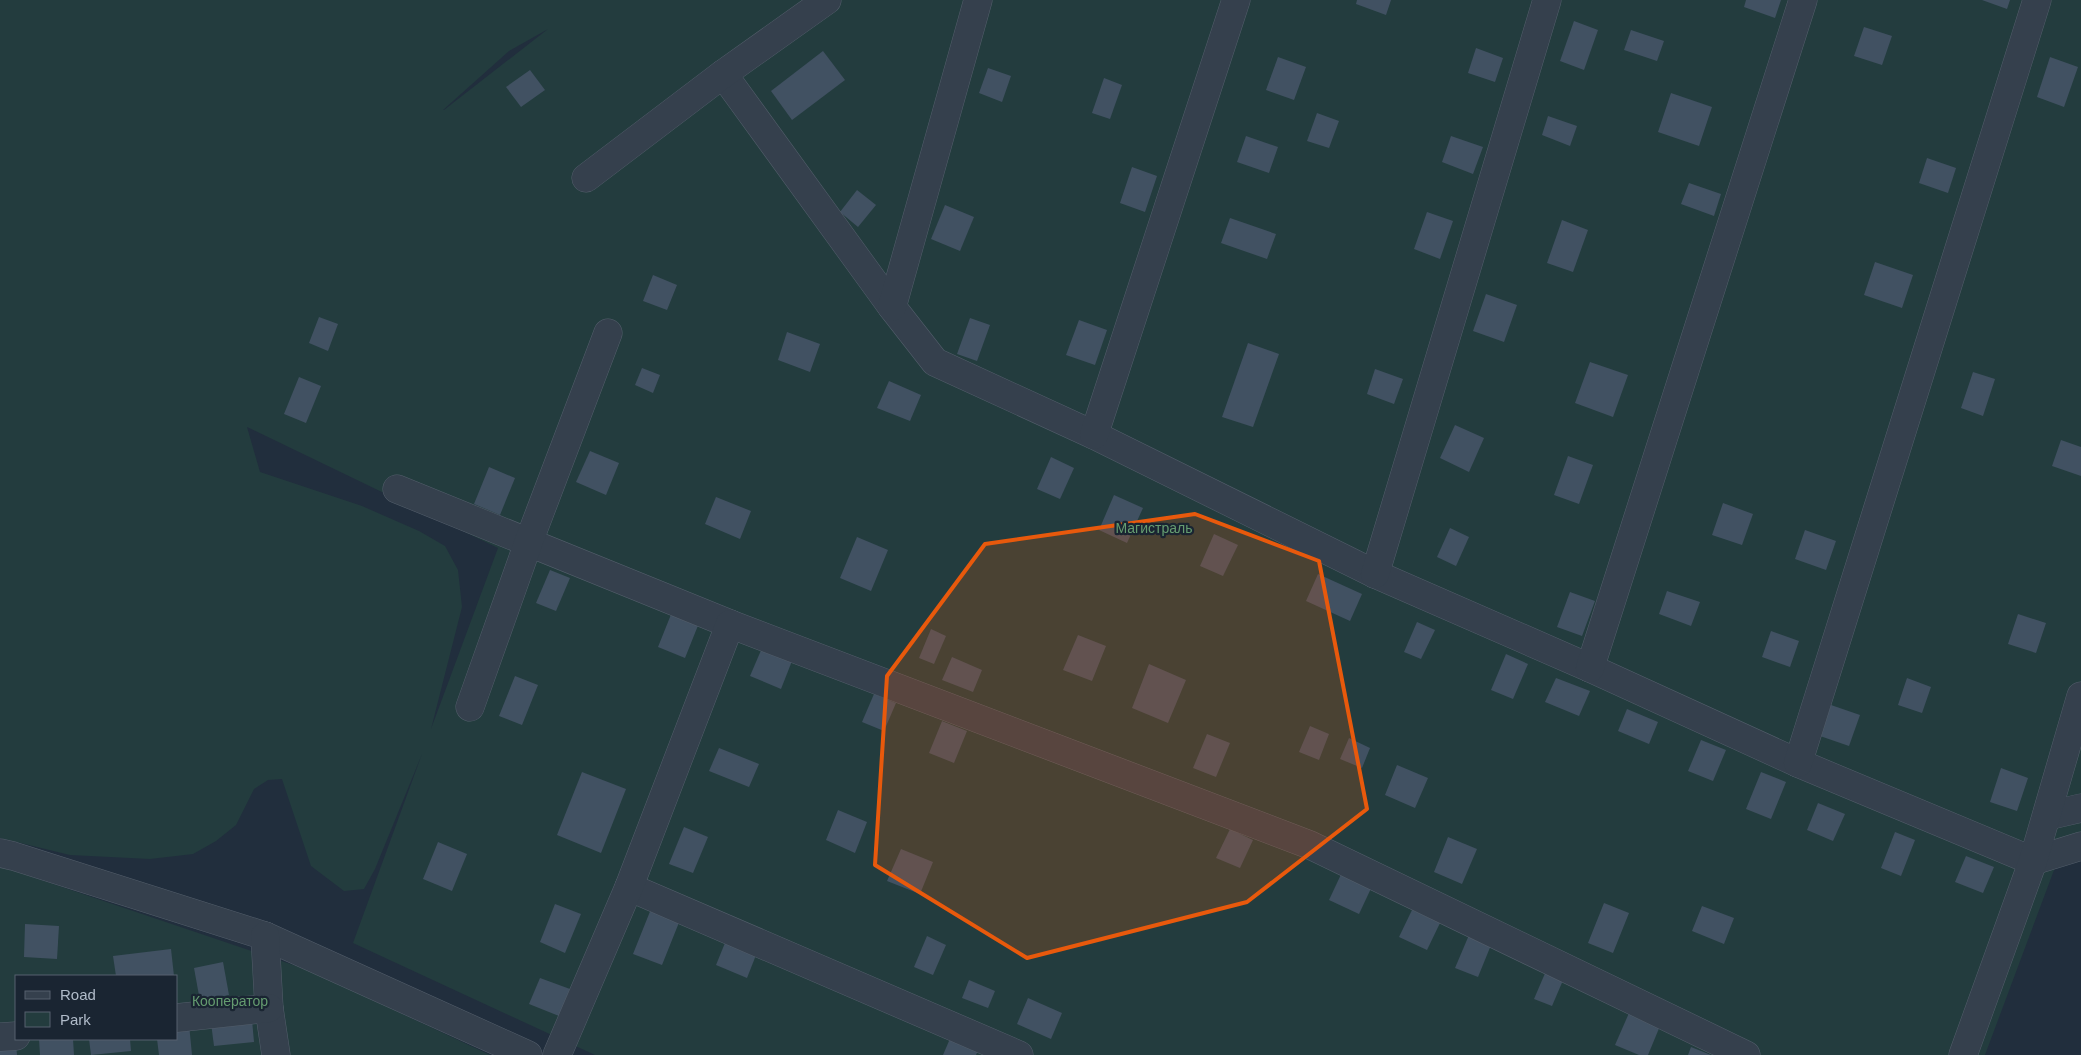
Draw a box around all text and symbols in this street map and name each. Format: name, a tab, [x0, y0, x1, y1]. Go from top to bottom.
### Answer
park label: Магистраль	[1116, 520, 1192, 536]
legend	[15, 975, 178, 1040]
text: Road	[60, 986, 96, 1003]
park label: Кооператор	[192, 993, 268, 1009]
text: Park	[60, 1011, 91, 1028]

